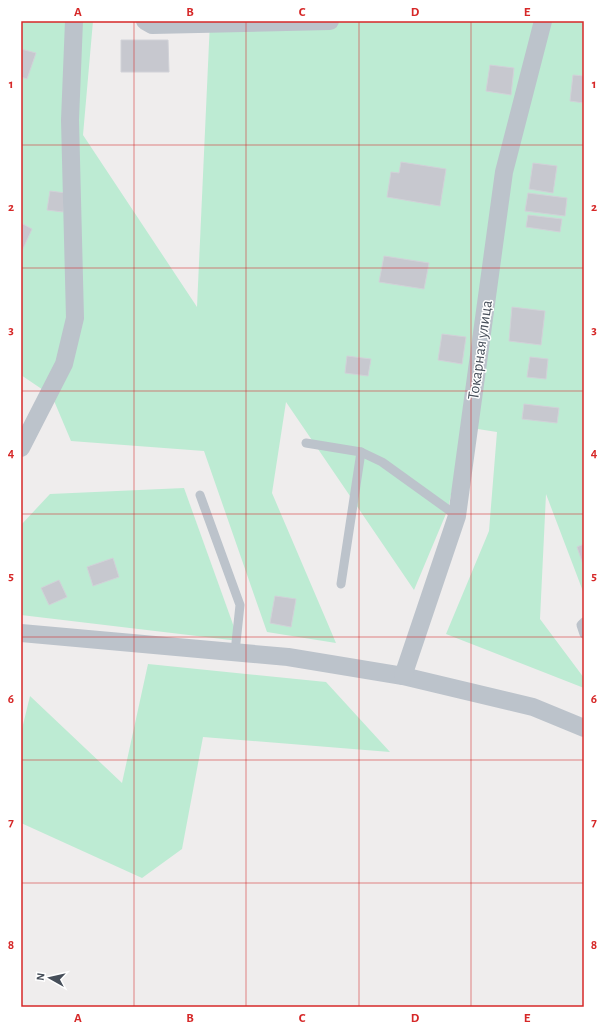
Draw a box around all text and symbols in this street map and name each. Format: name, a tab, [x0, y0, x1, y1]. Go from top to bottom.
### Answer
text: A	[74, 6, 82, 19]
text: B	[186, 6, 194, 19]
text: C	[299, 6, 306, 19]
text: D	[411, 6, 420, 19]
text: E	[524, 6, 531, 19]
text: 1	[9, 78, 13, 91]
text: 1	[592, 78, 596, 91]
text: 2	[8, 201, 14, 214]
text: 2	[591, 201, 597, 214]
street label: Токарная улица	[465, 299, 496, 401]
text: 3	[8, 324, 14, 337]
text: 3	[591, 324, 597, 337]
text: 4	[8, 447, 15, 460]
text: 4	[591, 447, 598, 460]
text: 5	[8, 570, 14, 583]
text: 5	[591, 570, 597, 583]
text: 6	[8, 693, 14, 706]
text: 6	[591, 693, 597, 706]
text: 7	[8, 816, 14, 829]
text: 7	[591, 816, 597, 829]
text: 8	[8, 939, 14, 952]
text: 8	[591, 939, 597, 952]
north arrow	[30, 958, 70, 998]
text: N	[35, 972, 47, 981]
text: A	[74, 1012, 82, 1025]
text: B	[186, 1012, 194, 1025]
text: C	[299, 1012, 306, 1025]
text: D	[411, 1012, 420, 1025]
text: E	[524, 1012, 531, 1025]

